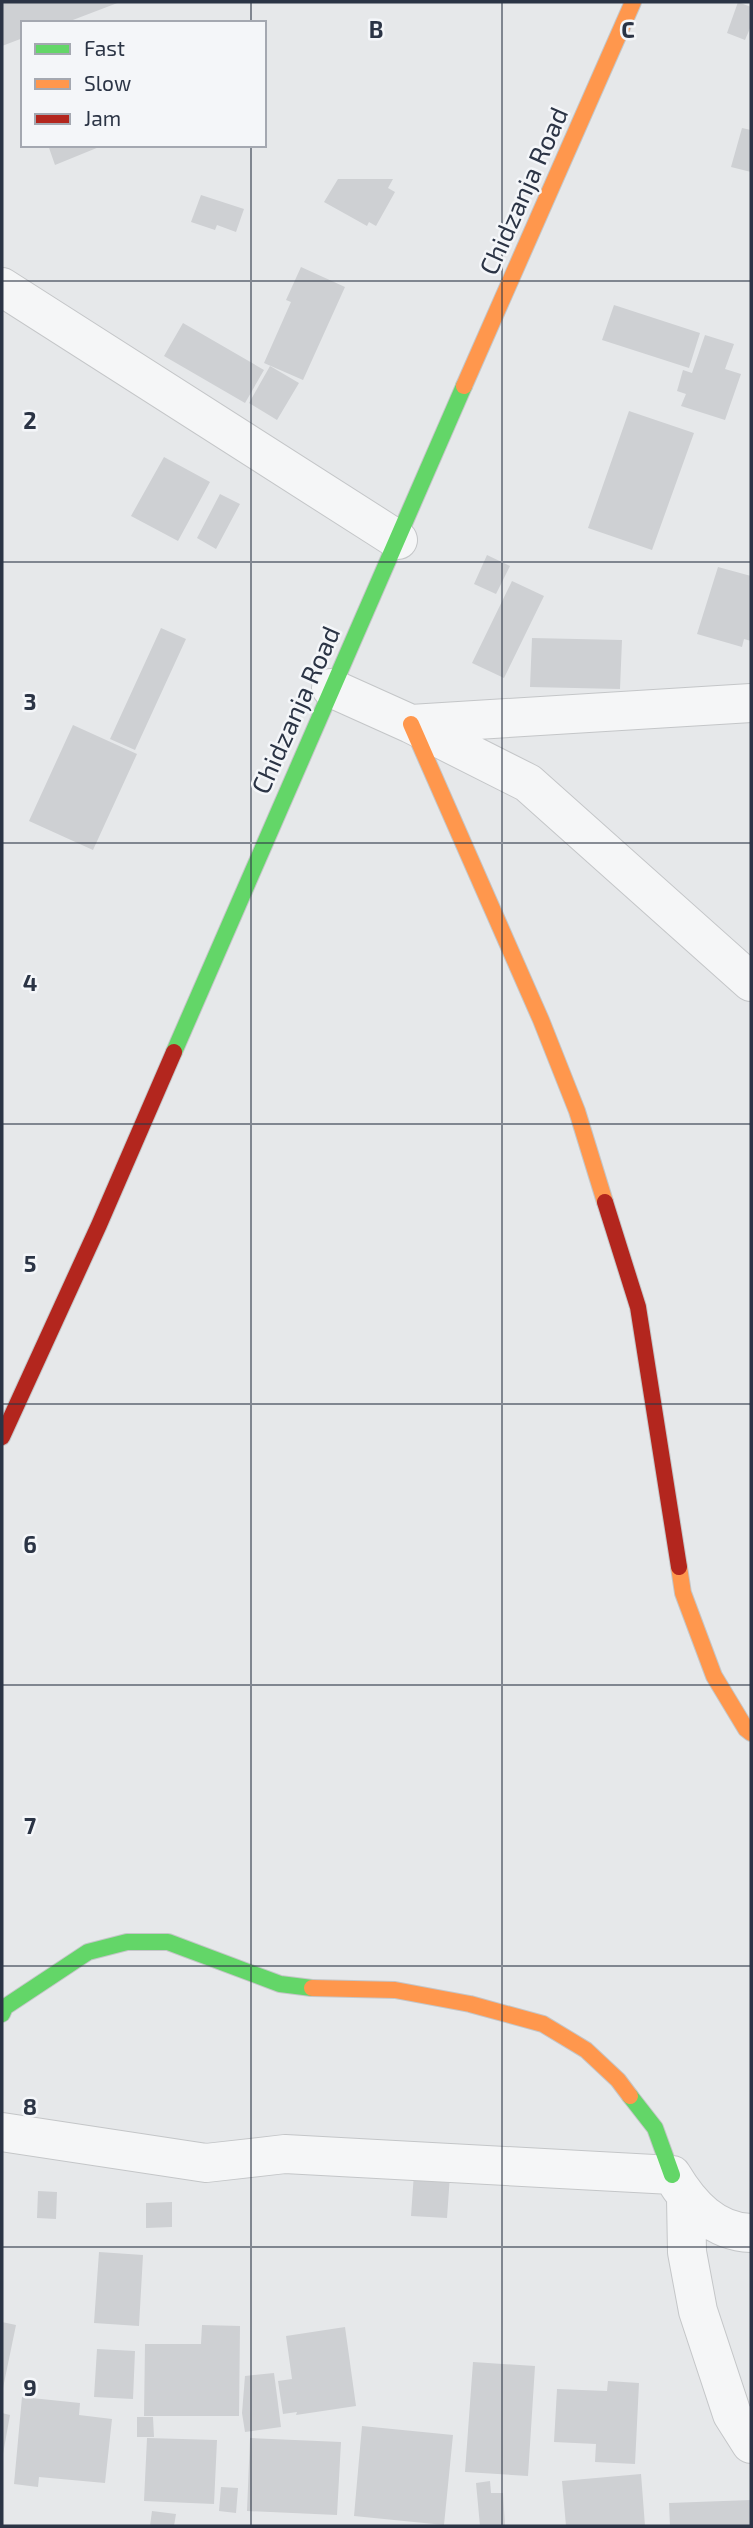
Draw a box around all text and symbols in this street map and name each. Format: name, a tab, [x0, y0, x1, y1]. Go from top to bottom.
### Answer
text: B	[369, 15, 383, 43]
text: C	[621, 15, 635, 43]
legend	[21, 21, 266, 147]
text: Fast	[84, 35, 125, 60]
text: Slow	[84, 70, 131, 95]
street label: Chidzanja Road	[472, 102, 573, 279]
text: Jam	[84, 105, 121, 130]
text: 2	[23, 406, 37, 434]
street label: Chidzanja Road	[244, 621, 345, 798]
text: 3	[23, 687, 37, 715]
text: 4	[23, 968, 37, 996]
text: 5	[24, 1249, 36, 1277]
text: 6	[23, 1530, 37, 1558]
text: 7	[24, 1811, 36, 1839]
text: 8	[23, 2092, 37, 2120]
text: 9	[23, 2373, 37, 2401]

